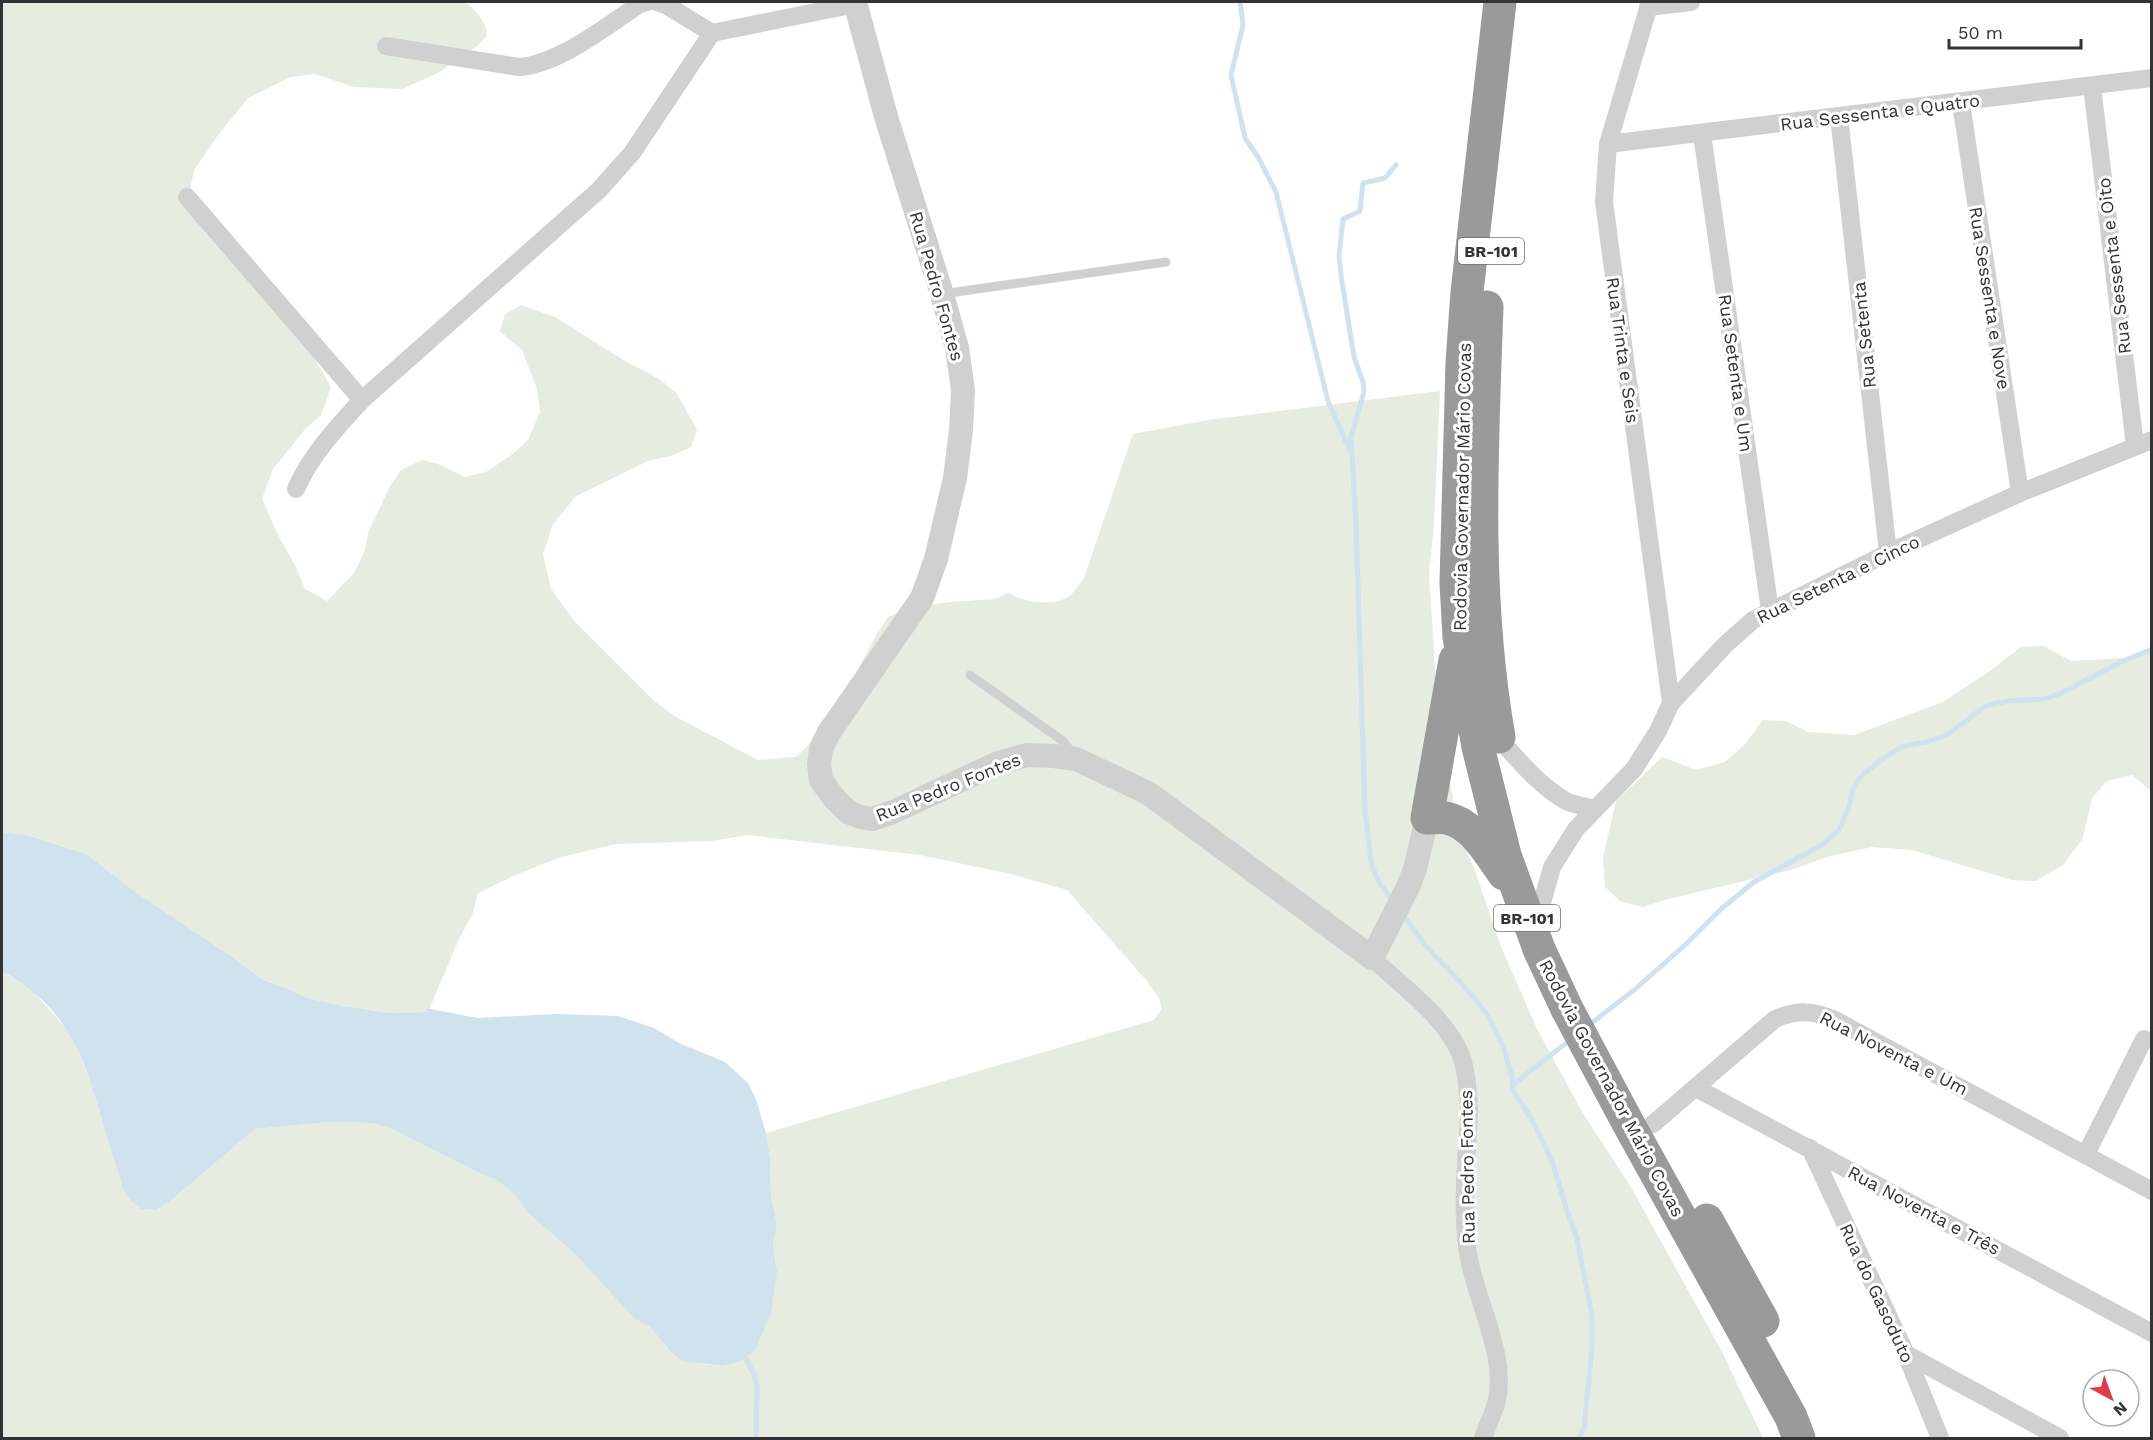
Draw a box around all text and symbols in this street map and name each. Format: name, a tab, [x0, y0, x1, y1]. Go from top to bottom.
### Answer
scale bar	[1949, 12, 2081, 50]
text: 50 m	[1958, 22, 2003, 43]
street label: Rua Sessenta e Quatro	[1779, 89, 1981, 135]
street label: Rua Sessenta e Oito	[2093, 177, 2135, 355]
street label: Rua Sessenta e Nove	[1965, 205, 2015, 391]
street label: Rua Pedro Fontes	[906, 209, 968, 363]
road number: BR-101	[1458, 238, 1524, 264]
street label: Rua Trinta e Seis	[1602, 276, 1644, 424]
street label: Rua Setenta	[1848, 281, 1880, 389]
street label: Rua Setenta e Um	[1715, 293, 1757, 453]
street label: Rodovia Governador Mário Covas	[1449, 343, 1475, 631]
street label: Rua Setenta e Cinco	[1753, 530, 1923, 628]
street label: Rua Pedro Fontes	[872, 748, 1024, 826]
road number: BR-101	[1494, 905, 1560, 931]
street label: Rodovia Governador Mário Covas	[1535, 956, 1689, 1220]
street label: Rua Noventa e Um	[1817, 1007, 1971, 1099]
street label: Rua Pedro Fontes	[1455, 1090, 1479, 1244]
street label: Rua Noventa e Três	[1844, 1161, 2004, 1259]
street label: Rua do Gasoduto	[1836, 1220, 1918, 1366]
north arrow	[2081, 1368, 2141, 1428]
text: N	[2110, 1398, 2131, 1420]

